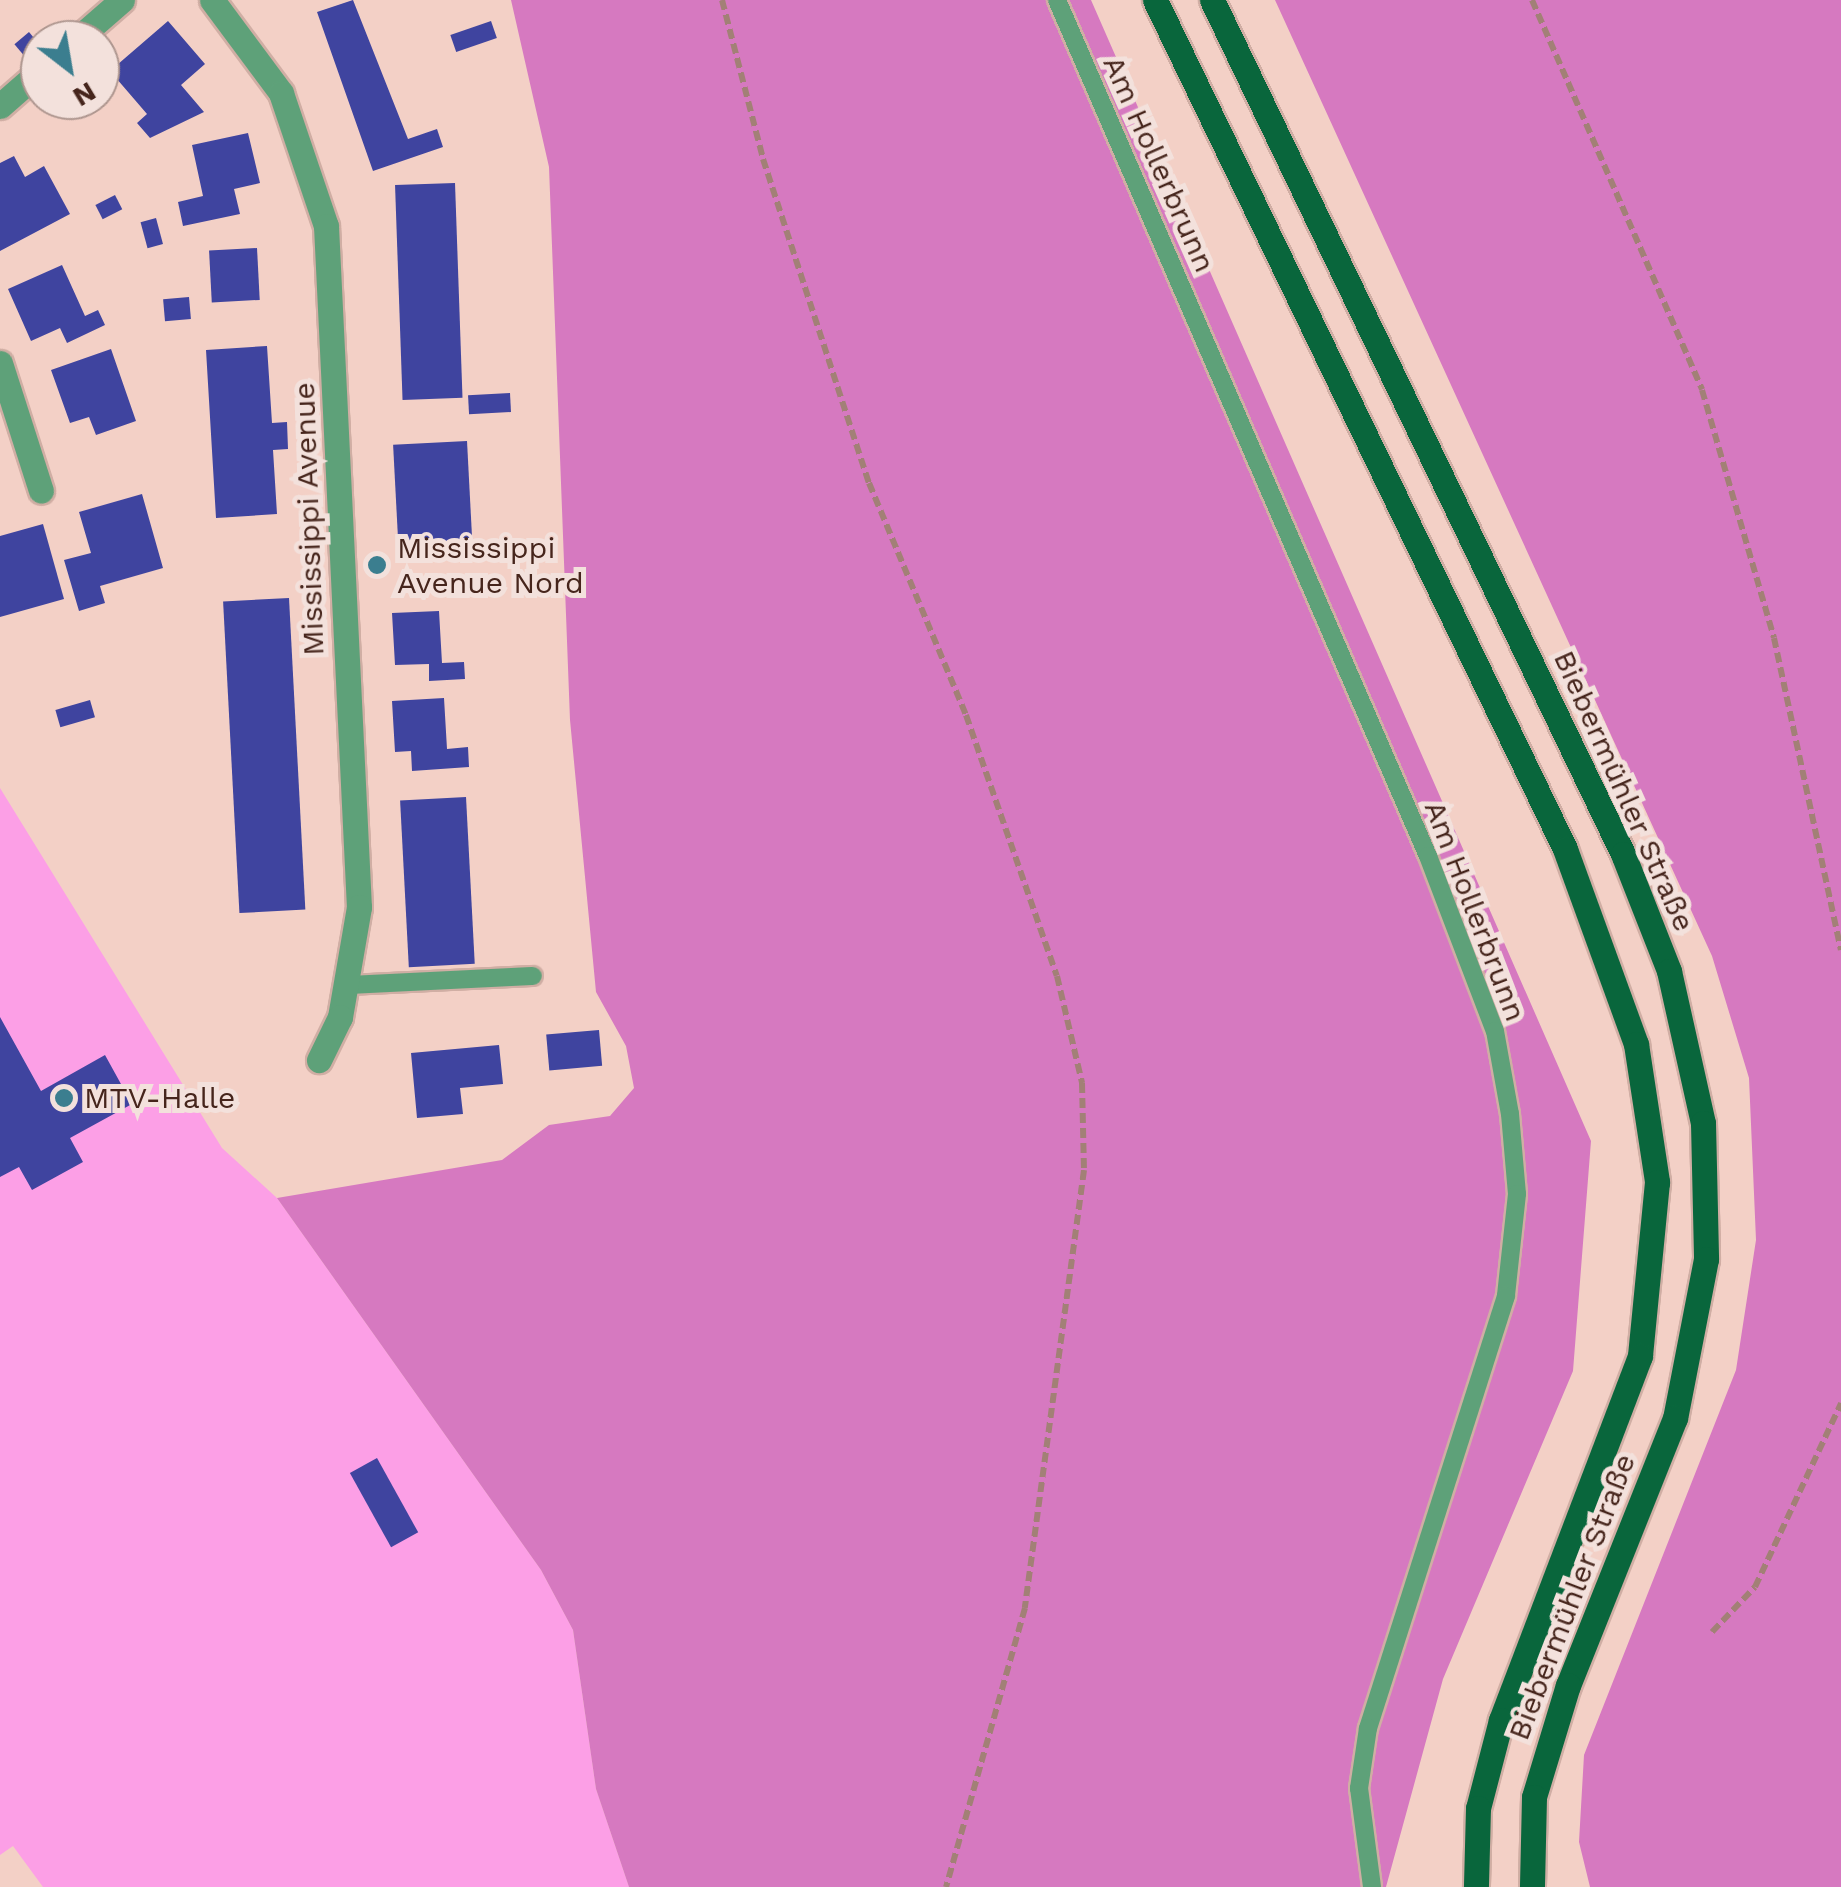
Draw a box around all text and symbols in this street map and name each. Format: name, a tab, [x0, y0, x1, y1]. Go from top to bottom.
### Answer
north arrow	[20, 20, 120, 120]
street label: Am Hollerbrunn	[1095, 50, 1223, 278]
text: N	[67, 75, 102, 114]
street label: Mississippi Avenue	[286, 381, 332, 657]
place label: Mississippi Avenue Nord	[397, 530, 584, 600]
marker: Mississippi Avenue Nord	[366, 554, 388, 576]
street label: Biebermühler Straße	[1546, 645, 1702, 937]
street label: Am Hollerbrunn	[1416, 796, 1534, 1026]
place label: MTV-Halle	[84, 1080, 235, 1116]
marker: MTV-Halle	[53, 1087, 75, 1109]
street label: Biebermühler Straße	[1501, 1449, 1643, 1745]

